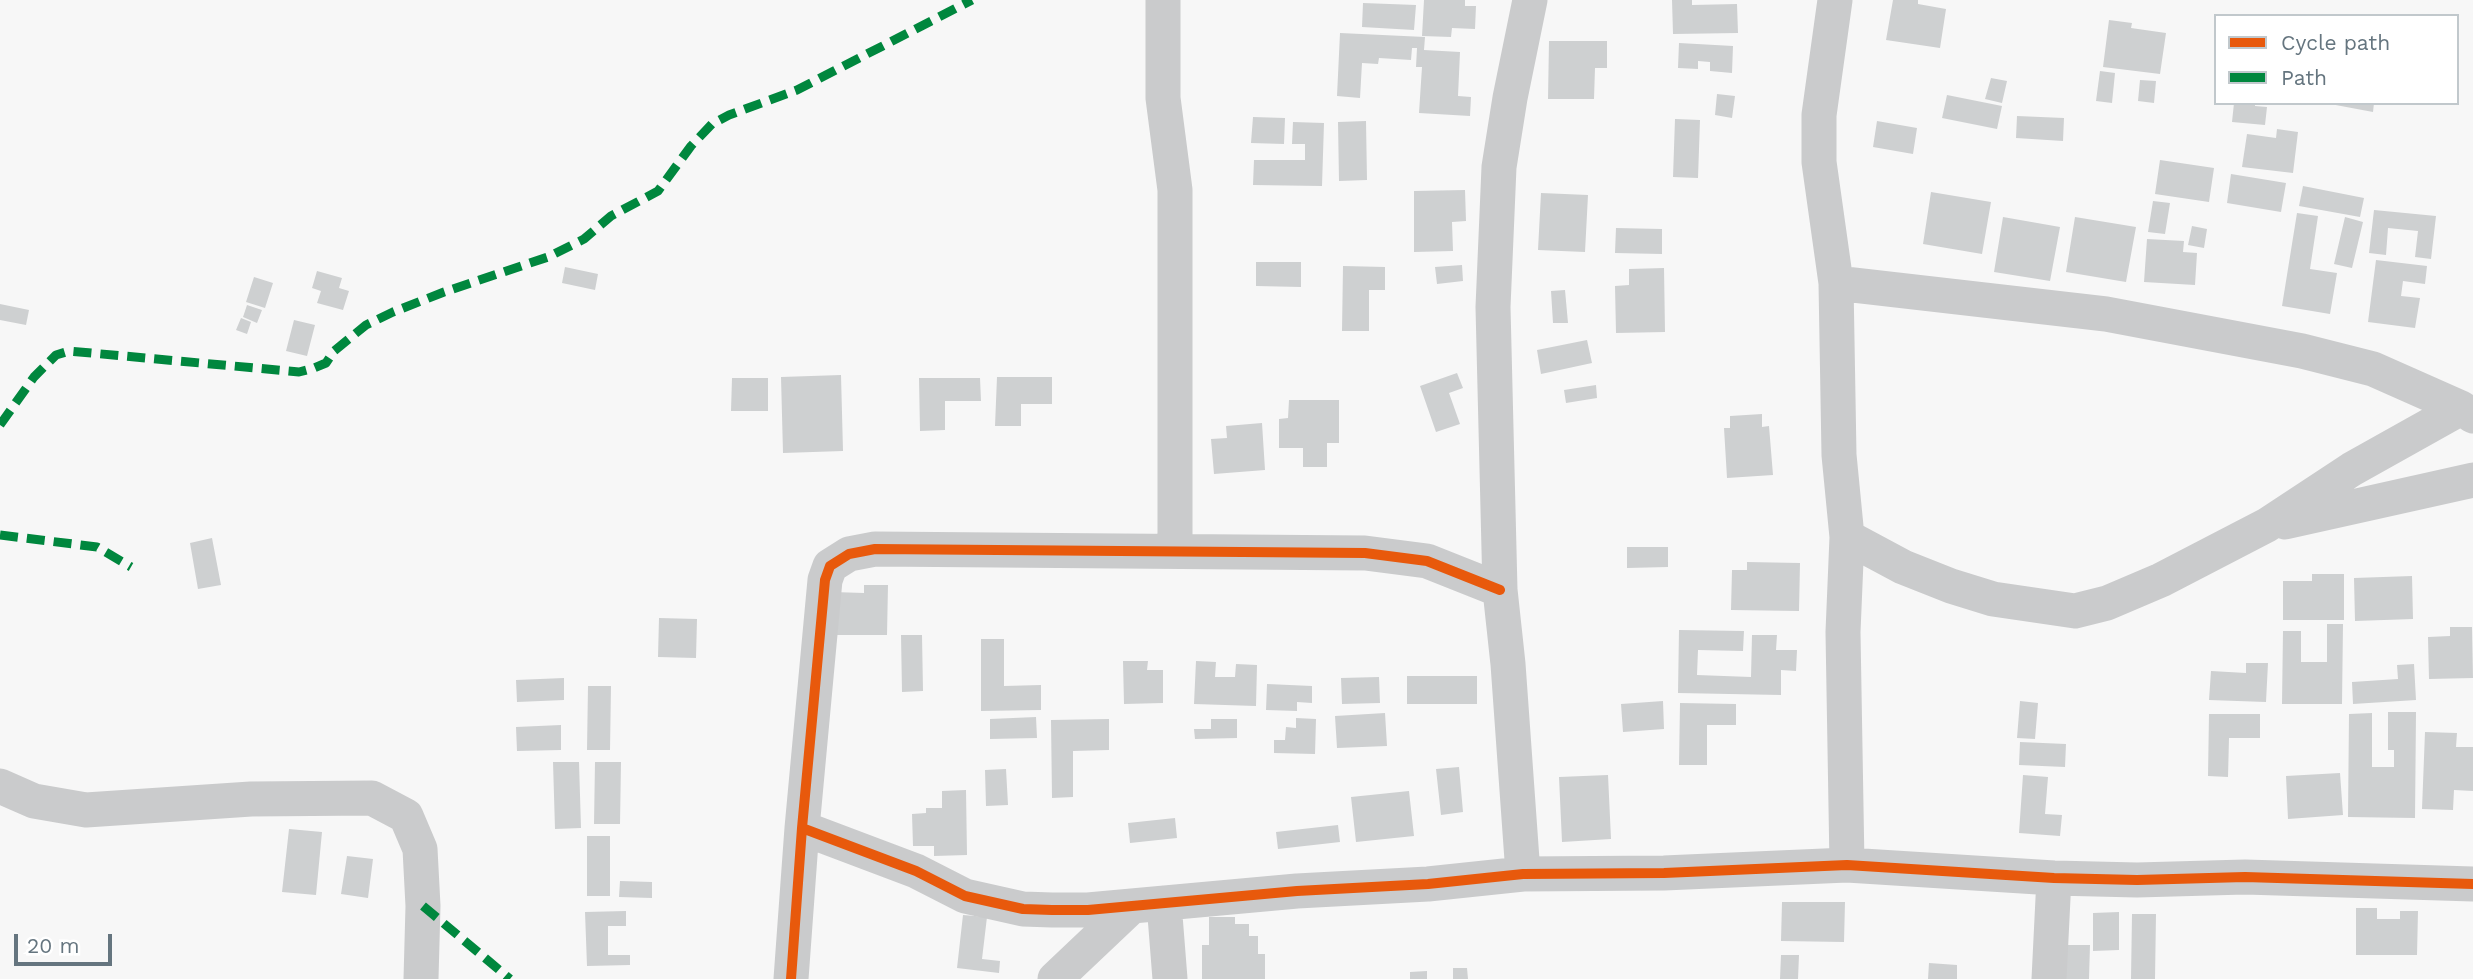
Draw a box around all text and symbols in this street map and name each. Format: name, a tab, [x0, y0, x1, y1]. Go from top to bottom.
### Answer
legend	[2214, 14, 2459, 105]
text: Cycle path	[2281, 30, 2390, 55]
text: Path	[2281, 65, 2327, 90]
scale bar	[18, 920, 116, 964]
text: 20 m	[27, 933, 79, 958]

